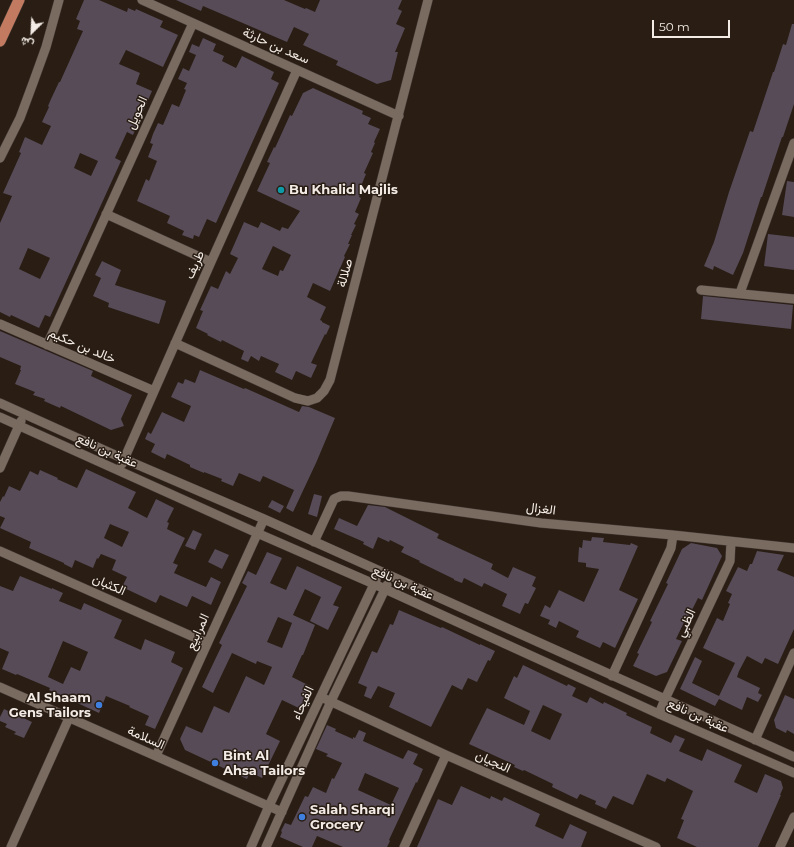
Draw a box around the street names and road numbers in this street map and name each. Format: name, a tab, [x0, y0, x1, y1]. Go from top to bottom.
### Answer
street label: سعد بن حارثة	[240, 24, 312, 68]
street label: الحويل	[123, 94, 151, 132]
street label: طريف	[182, 248, 208, 282]
street label: صلالة	[334, 257, 356, 289]
street label: خالد بن حكيم	[46, 325, 118, 367]
street label: عقبة بن نافع	[74, 431, 140, 471]
street label: الغزال	[525, 499, 557, 519]
street label: عقبة بن نافع	[370, 563, 436, 603]
street label: الكثبان	[90, 571, 128, 599]
street label: الظبي	[673, 606, 699, 640]
street label: المرابيع	[183, 611, 213, 653]
street label: الفيحاء	[288, 684, 318, 722]
street label: عقبة بن نافع	[665, 696, 731, 736]
street label: السلامة	[125, 723, 167, 753]
street label: النجيان	[473, 747, 513, 777]

